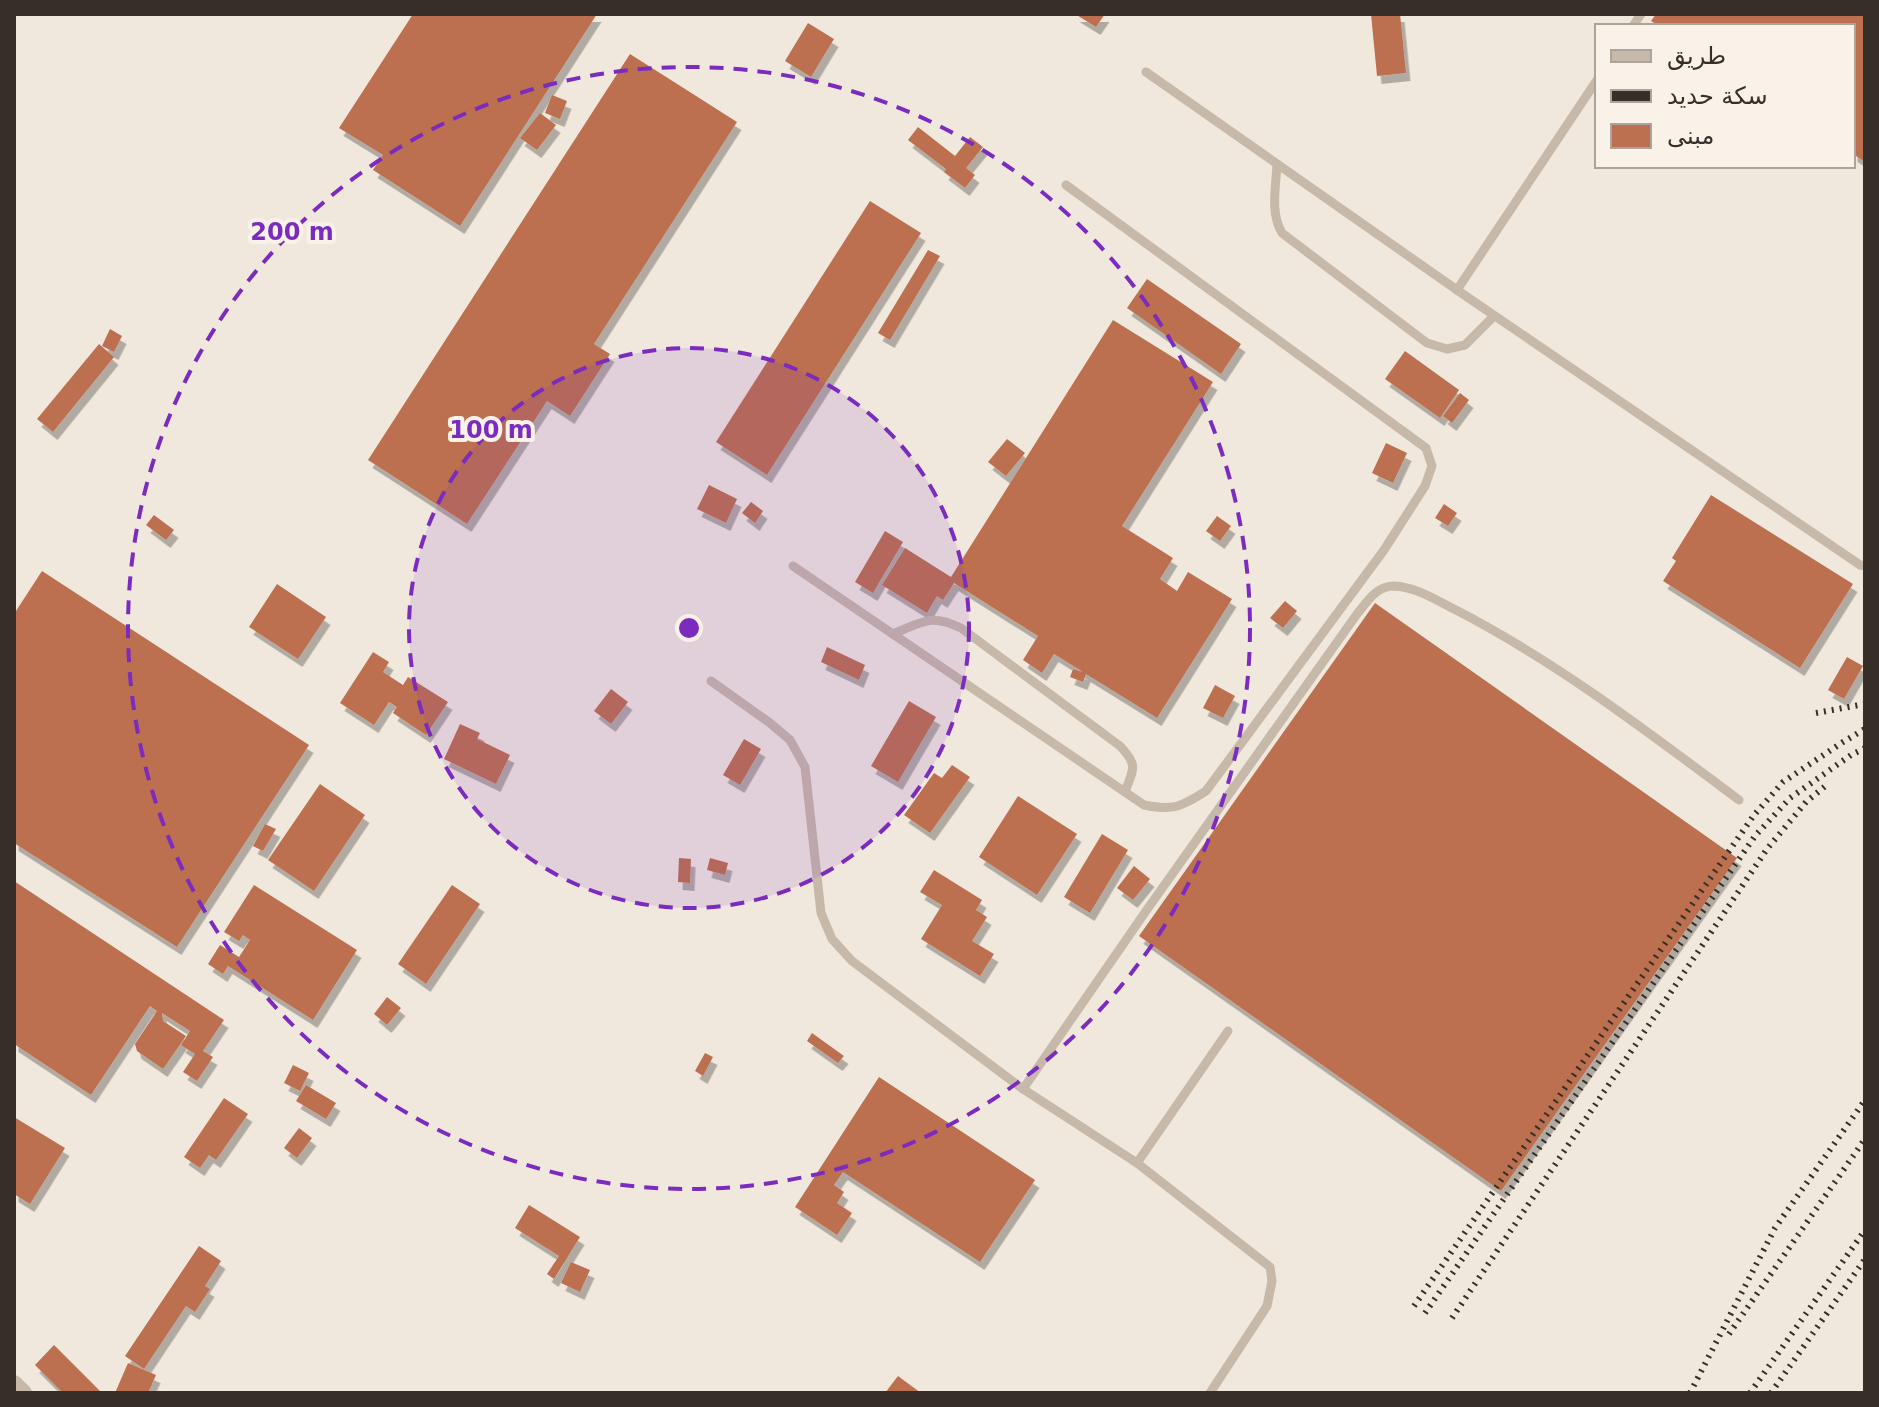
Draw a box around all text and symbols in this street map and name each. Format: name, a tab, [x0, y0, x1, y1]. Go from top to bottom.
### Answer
legend	[1595, 24, 1855, 168]
text: طريق	[1667, 42, 1726, 70]
text: سكة حديد	[1667, 82, 1768, 110]
text: مبنى	[1667, 122, 1714, 150]
text: 200 m	[250, 218, 334, 246]
text: 100 m	[449, 416, 533, 444]
centre of rings	[675, 614, 703, 642]

